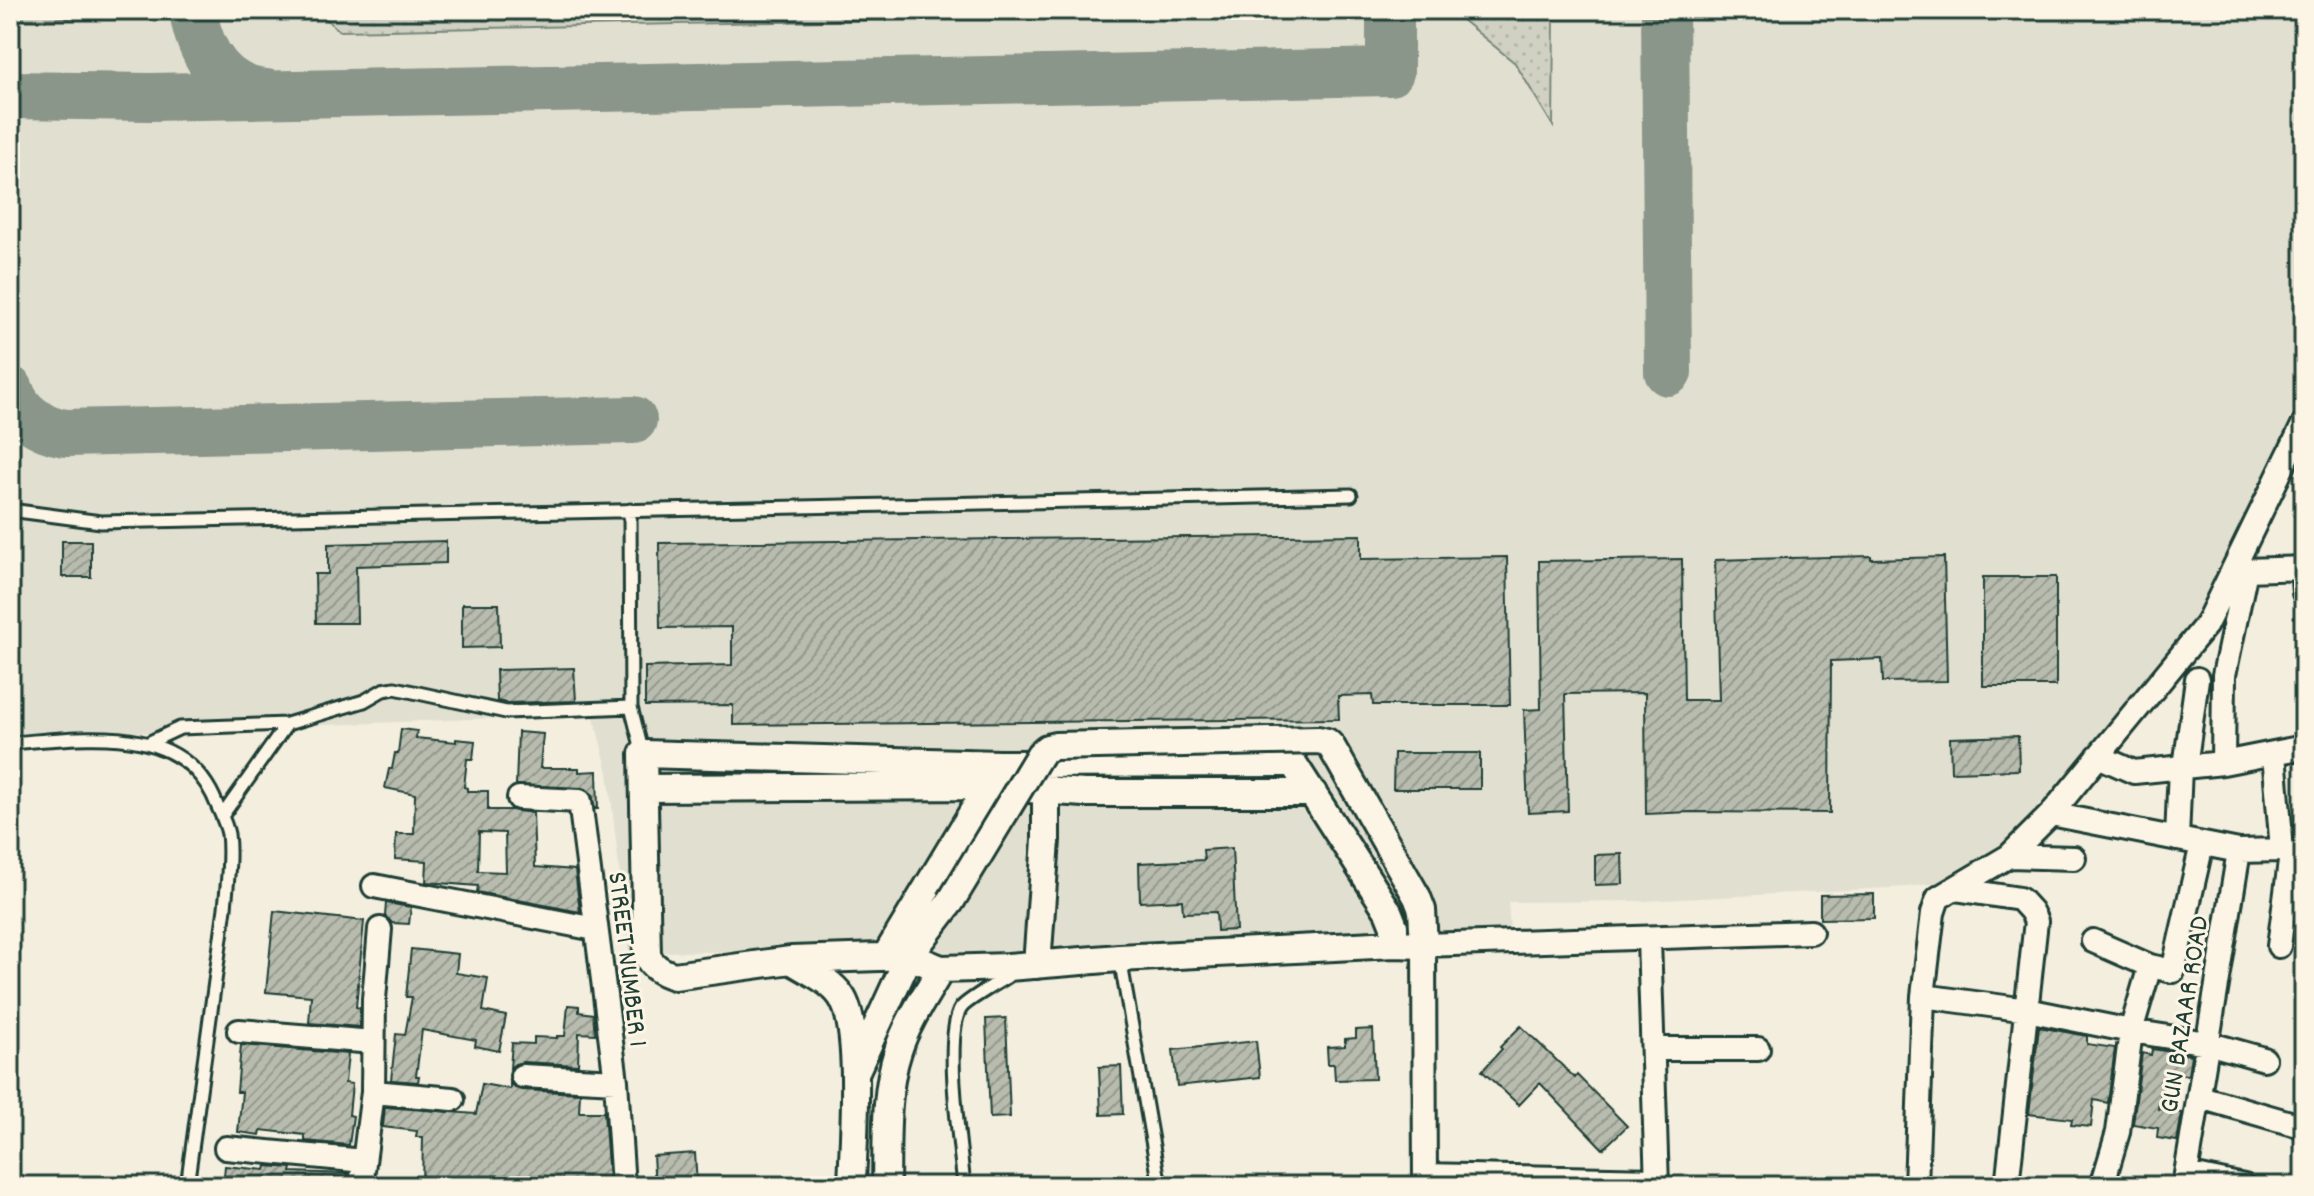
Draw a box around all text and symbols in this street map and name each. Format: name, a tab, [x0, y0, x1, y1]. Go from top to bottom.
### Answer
street label: STREET NUMBER 1	[594, 870, 656, 1049]
street label: GUN BAZAAR ROAD	[2152, 913, 2222, 1116]

